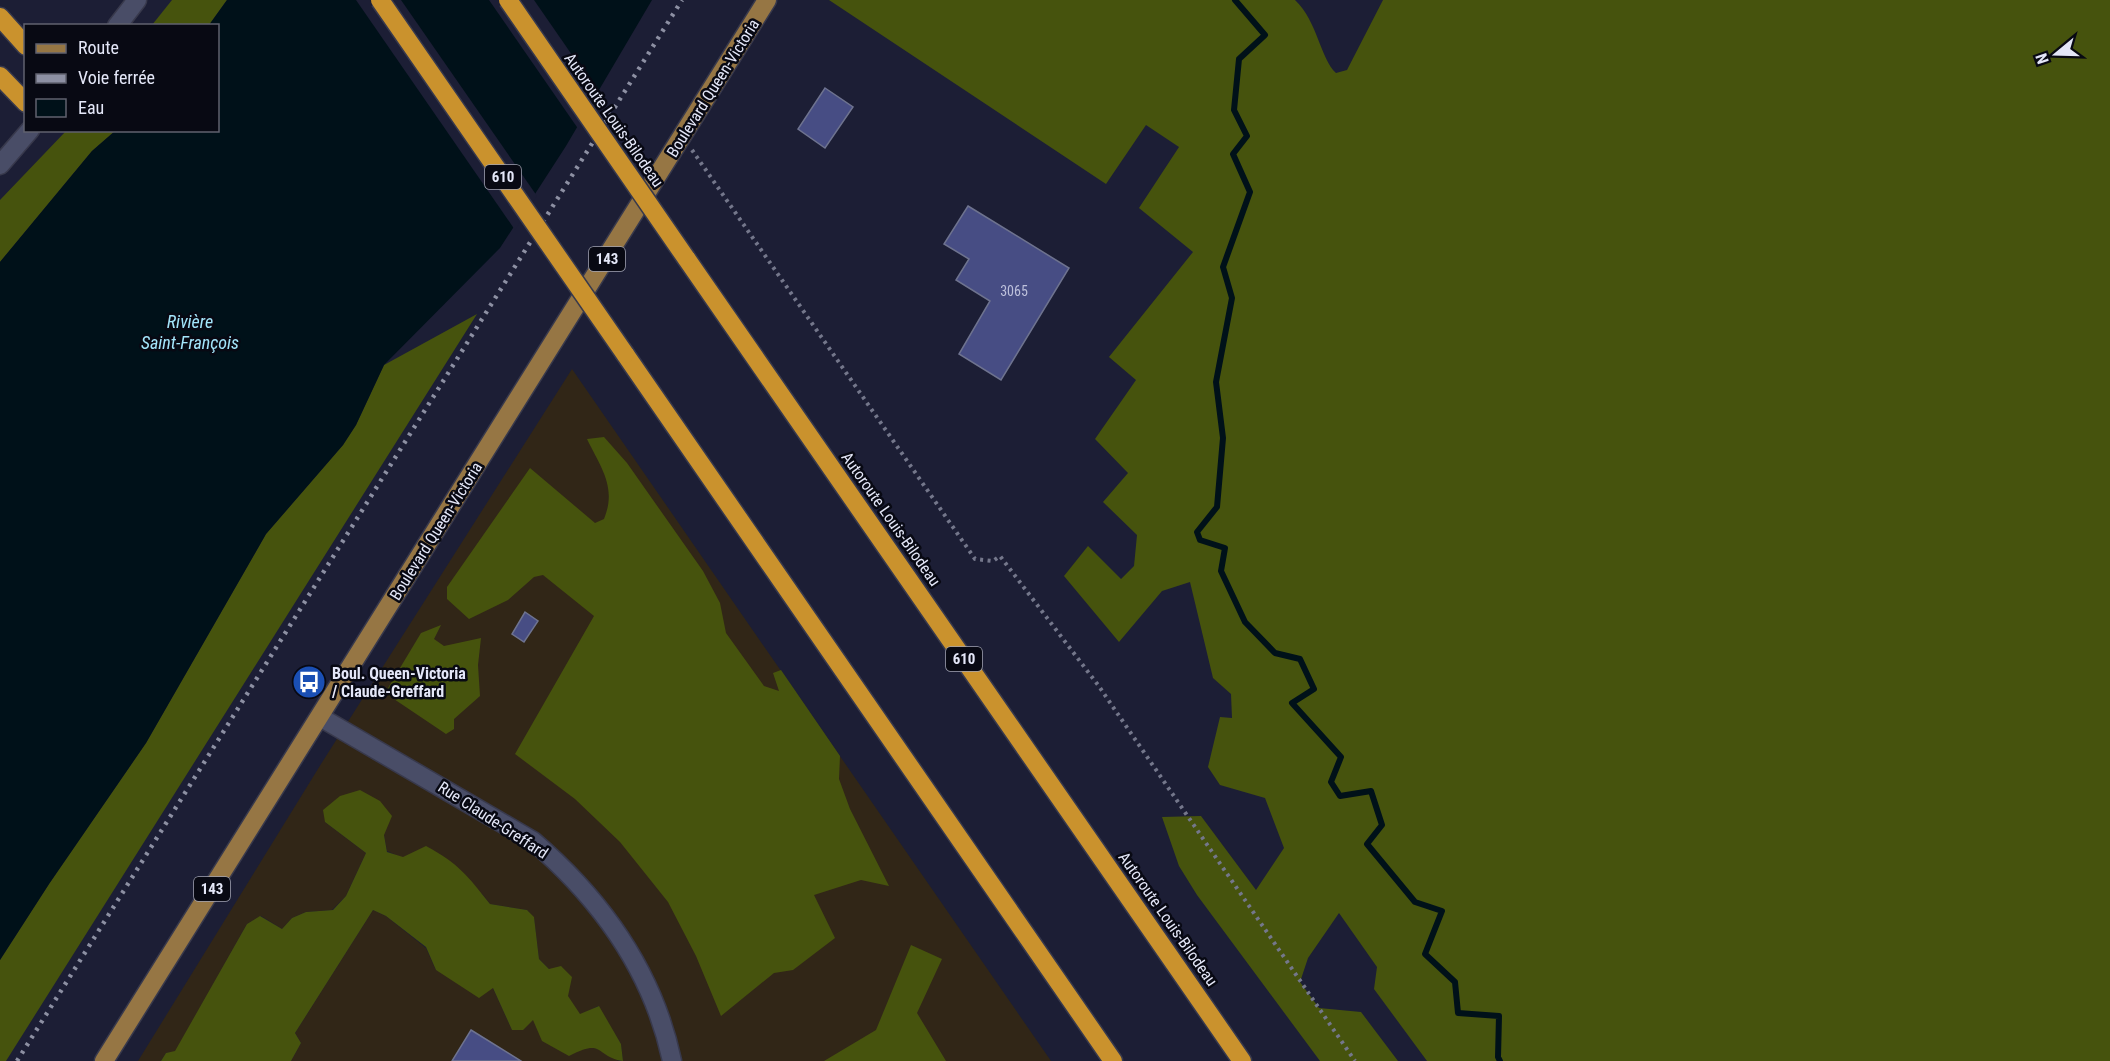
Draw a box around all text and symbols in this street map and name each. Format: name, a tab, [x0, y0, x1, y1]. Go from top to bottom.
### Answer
street label: Boulevard Queen-Victoria	[663, 15, 763, 161]
legend	[24, 24, 219, 132]
north arrow	[2026, 24, 2086, 84]
text: Route	[78, 37, 119, 58]
street label: Autoroute Louis-Bilodeau	[561, 49, 667, 191]
text: N	[2032, 51, 2053, 66]
text: Voie ferrée	[78, 67, 155, 88]
text: Eau	[78, 97, 104, 118]
road number: 610	[485, 165, 521, 189]
road number: 143	[589, 247, 625, 271]
house number: 3065	[1000, 283, 1028, 299]
water label: Rivière Saint-François	[141, 311, 239, 353]
street label: Autoroute Louis-Bilodeau	[838, 448, 944, 590]
street label: Boulevard Queen-Victoria	[386, 458, 486, 604]
road number: 610	[946, 647, 982, 671]
bus stop icon: Boul. Queen-Victoria / Claude-Greffard	[291, 664, 327, 700]
place label: Boul. Queen-Victoria / Claude-Greffard	[331, 664, 466, 701]
street label: Rue Claude-Greffard	[435, 777, 551, 863]
street label: Autoroute Louis-Bilodeau	[1115, 848, 1221, 990]
road number: 143	[194, 877, 230, 901]

